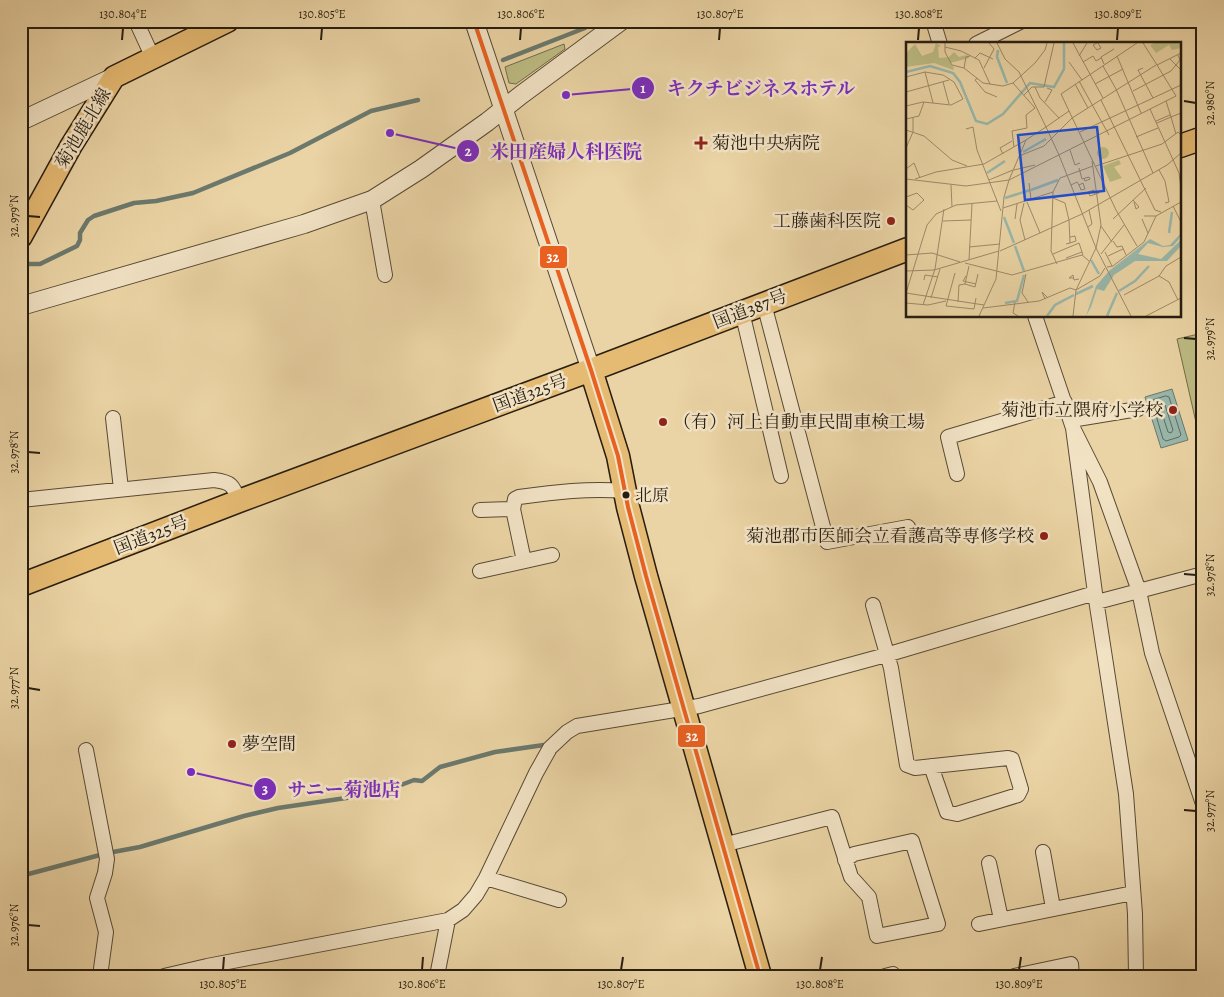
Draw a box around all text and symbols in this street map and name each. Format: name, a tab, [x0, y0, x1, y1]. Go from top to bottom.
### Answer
text: 130.804°E	[99, 6, 147, 22]
text: 130.805°E	[298, 6, 346, 22]
text: 130.806°E	[497, 6, 545, 22]
text: 130.807°E	[696, 6, 744, 22]
text: 130.808°E	[895, 6, 943, 22]
text: 130.809°E	[1094, 6, 1142, 22]
inset map	[906, 42, 1182, 318]
callout: キクチビジネスホテル	[631, 71, 866, 105]
text: キクチビジネスホテル	[667, 76, 855, 102]
text: 1	[640, 78, 646, 98]
text: 32.980°N	[1202, 80, 1218, 125]
street label: 菊池鹿北線	[50, 83, 116, 173]
place label: 菊池中央病院	[712, 131, 820, 155]
callout: 米田産婦人科医院	[455, 134, 652, 168]
marker: 菊池中央病院	[694, 136, 708, 150]
text: 米田産婦人科医院	[490, 139, 642, 165]
text: 2	[464, 141, 472, 161]
text: 32.979°N	[6, 194, 22, 237]
place label: 工藤歯科医院	[773, 209, 881, 233]
marker: 工藤歯科医院	[885, 215, 897, 227]
line badge: 32	[539, 245, 568, 269]
text: 32	[547, 248, 560, 267]
street label: 国道387号	[709, 284, 791, 334]
text: 32.979°N	[1202, 317, 1218, 360]
street label: 国道325号	[489, 368, 571, 418]
place label: 菊池市立隈府小学校	[1001, 398, 1163, 422]
marker: 菊池市立隈府小学校	[1167, 404, 1179, 416]
place label: （有）河上自動車民間車検工場	[673, 410, 925, 434]
marker: （有）河上自動車民間車検工場	[657, 416, 669, 428]
text: 32.978°N	[6, 430, 22, 473]
place label: 北原	[635, 484, 669, 507]
marker: 北原	[621, 490, 631, 500]
street label: 国道325号	[110, 510, 192, 560]
place label: 菊池郡市医師会立看護高等専修学校	[746, 524, 1034, 548]
marker: 菊池郡市医師会立看護高等専修学校	[1038, 530, 1050, 542]
text: 32.978°N	[1202, 553, 1218, 596]
text: 32.977°N	[6, 667, 22, 709]
line badge: 32	[677, 724, 706, 748]
text: 32	[686, 727, 699, 746]
place label: 夢空間	[242, 732, 296, 756]
marker: 夢空間	[226, 738, 238, 750]
callout: サニー菊池店	[252, 772, 411, 806]
text: サニー菊池店	[287, 777, 401, 803]
text: 3	[262, 779, 268, 799]
text: 32.977°N	[1202, 790, 1218, 832]
text: 32.976°N	[6, 903, 22, 946]
text: 130.805°E	[199, 976, 247, 992]
text: 130.806°E	[398, 976, 446, 992]
text: 130.807°E	[597, 976, 645, 992]
text: 130.808°E	[796, 976, 844, 992]
text: 130.809°E	[995, 976, 1043, 992]

